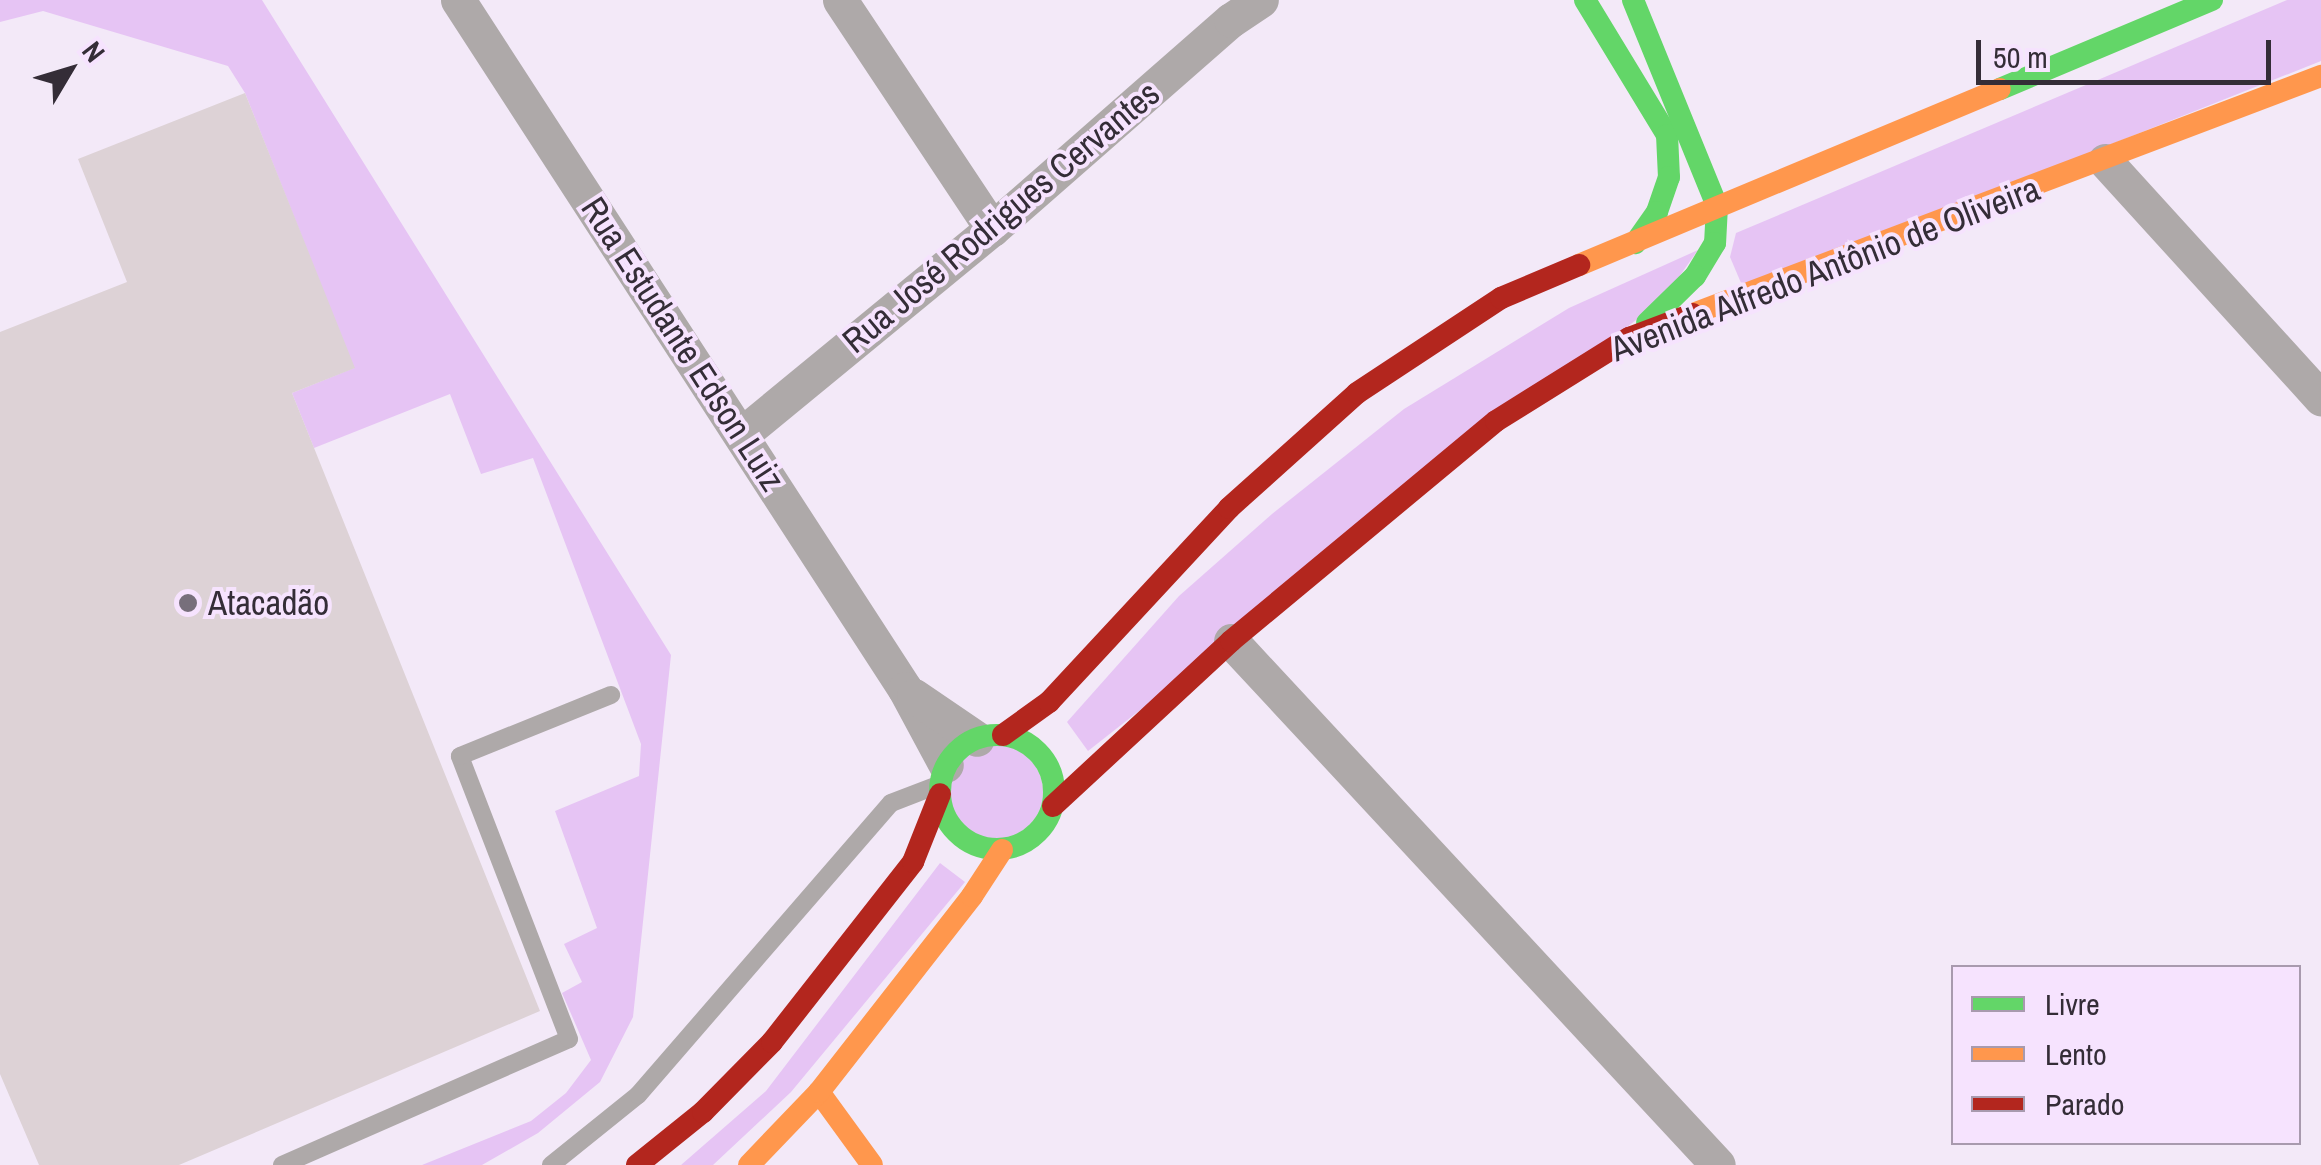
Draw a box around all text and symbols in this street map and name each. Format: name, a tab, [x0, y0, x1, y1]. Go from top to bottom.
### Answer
north arrow	[20, 20, 120, 120]
scale bar	[1981, 20, 2276, 82]
text: N	[74, 33, 114, 70]
text: 50 m	[1993, 37, 2048, 77]
street label: Rua José Rodrigues Cervantes	[834, 72, 1168, 362]
street label: Avenida Alfredo Antônio de Oliveira	[1603, 167, 2047, 371]
street label: Rua Estudante Edson Luiz	[572, 189, 794, 499]
place label: Atacadão	[208, 582, 329, 624]
marker: Atacadão	[177, 592, 199, 614]
legend	[1951, 965, 2301, 1145]
text: Livre	[2045, 984, 2100, 1024]
text: Lento	[2045, 1034, 2107, 1074]
text: Parado	[2045, 1084, 2124, 1124]

